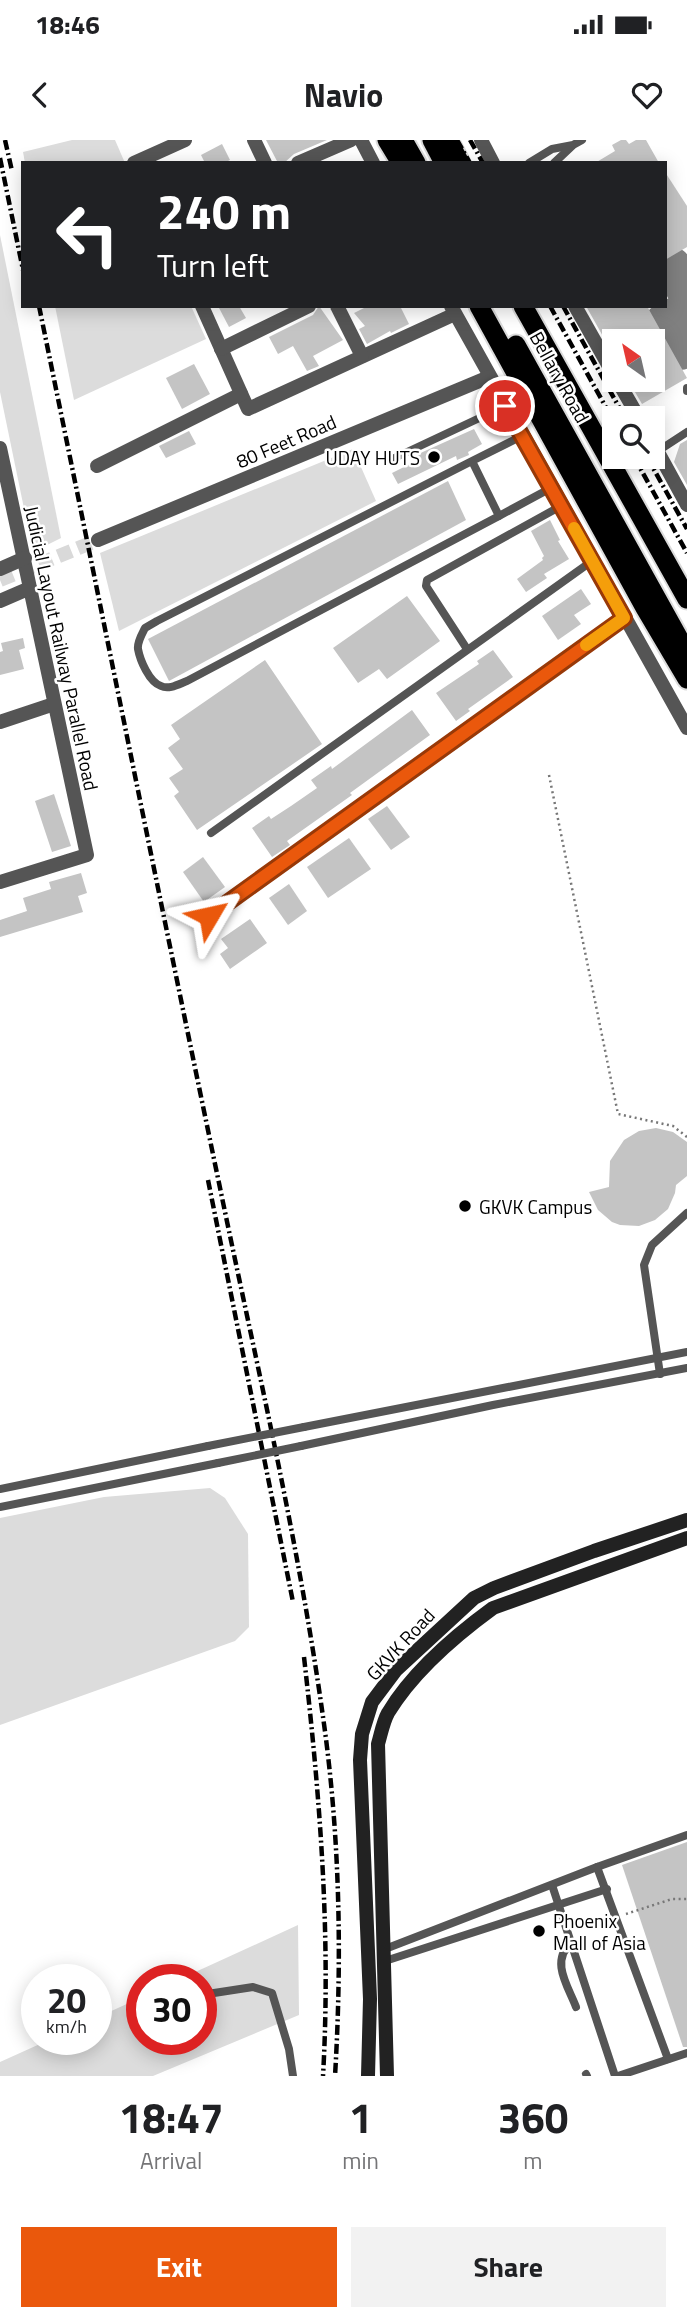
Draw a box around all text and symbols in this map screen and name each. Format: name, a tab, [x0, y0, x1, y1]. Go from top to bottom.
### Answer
text: 18:46	[35, 5, 100, 44]
text: Navio	[304, 71, 383, 119]
icon: back	[21, 76, 59, 114]
icon: heart	[628, 76, 666, 114]
text: 240 m	[157, 173, 291, 248]
icon: left	[42, 189, 133, 280]
text: Turn left	[157, 241, 269, 289]
street label: Bellary Road	[523, 326, 597, 428]
north arrow	[602, 329, 665, 392]
map controls	[602, 329, 665, 469]
pin	[475, 376, 535, 436]
icon: arrive	[486, 387, 524, 425]
button: search	[602, 406, 665, 469]
street label: 80 Feet Road	[231, 407, 341, 475]
place label: UDAY HUTS	[326, 443, 420, 472]
marker: UDAY HUTS	[426, 449, 442, 465]
street label: Judicial Layout Railway Parallel Road	[18, 503, 106, 793]
position arrow	[172, 879, 246, 953]
place label: GKVK Campus	[479, 1192, 592, 1221]
marker: GKVK Campus	[457, 1198, 473, 1214]
street label: GKVK Road	[359, 1601, 441, 1687]
place label: Phoenix Mall of Asia	[553, 1906, 646, 1957]
marker: Phoenix Mall of Asia	[531, 1923, 547, 1939]
speed limit sign: 30	[126, 1964, 217, 2055]
text: 20	[47, 1973, 86, 2027]
text: km/h	[46, 2013, 87, 2040]
text: 18:47	[119, 2085, 224, 2149]
text: 1	[349, 2085, 372, 2149]
text: 360	[498, 2085, 568, 2149]
text: Arrival	[140, 2143, 202, 2178]
text: min	[342, 2143, 379, 2178]
text: m	[523, 2143, 543, 2178]
button: Exit	[21, 2227, 337, 2307]
button: Share	[351, 2227, 666, 2307]

